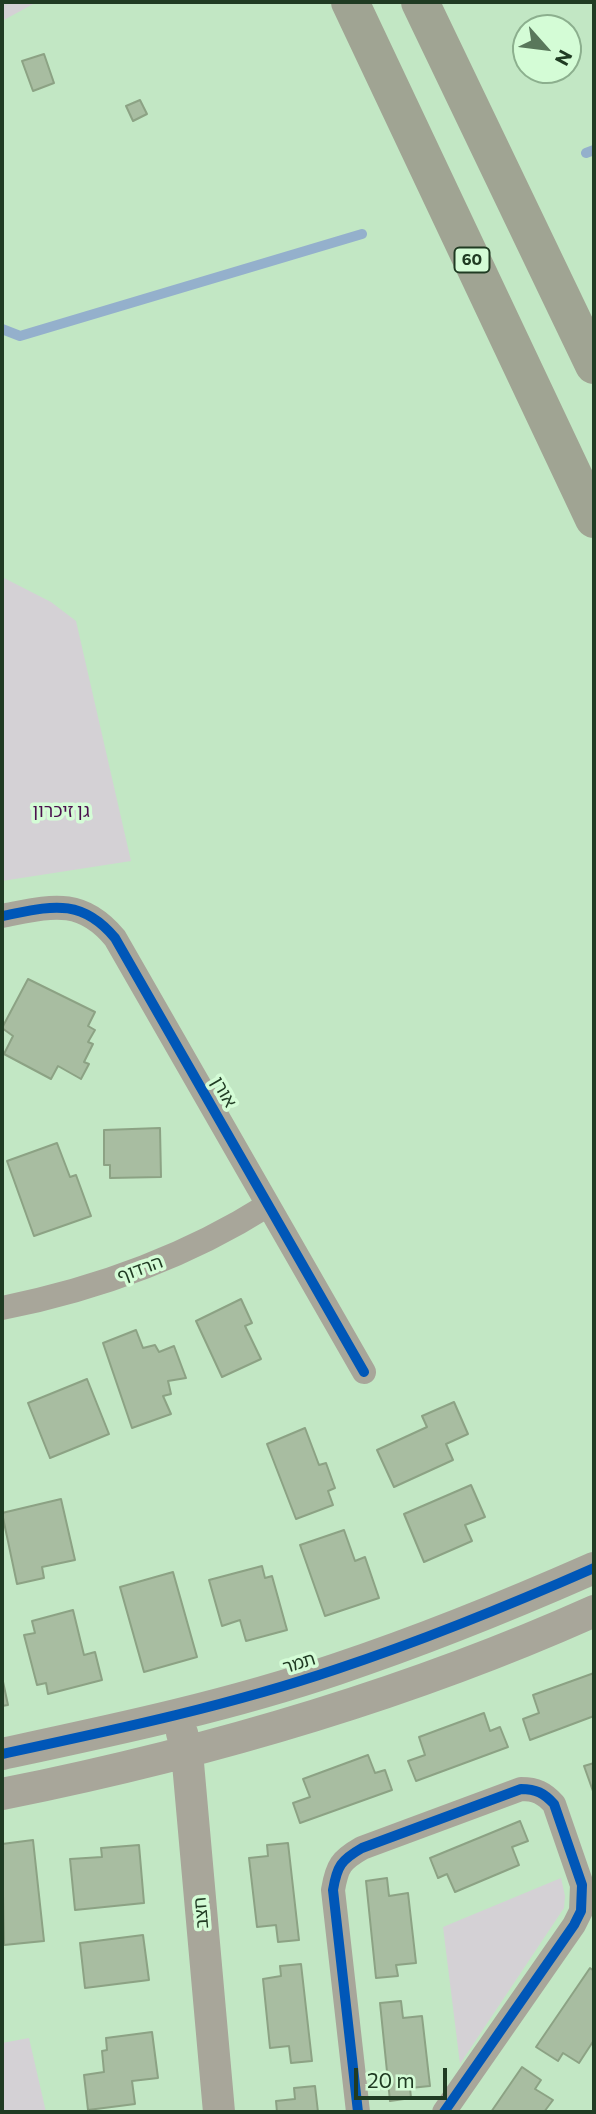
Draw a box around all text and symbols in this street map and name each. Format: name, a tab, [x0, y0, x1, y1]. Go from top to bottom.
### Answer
north arrow	[512, 14, 582, 84]
text: N	[551, 46, 578, 70]
road number: 60	[454, 248, 490, 272]
park label: גן זיכרון	[32, 800, 90, 822]
street label: אורן	[207, 1073, 241, 1111]
street label: הרדוף	[114, 1251, 166, 1287]
street label: תמר	[280, 1648, 318, 1678]
street label: חצב	[189, 1896, 213, 1930]
scale bar	[358, 2054, 451, 2098]
text: 20 m	[367, 2067, 415, 2092]

